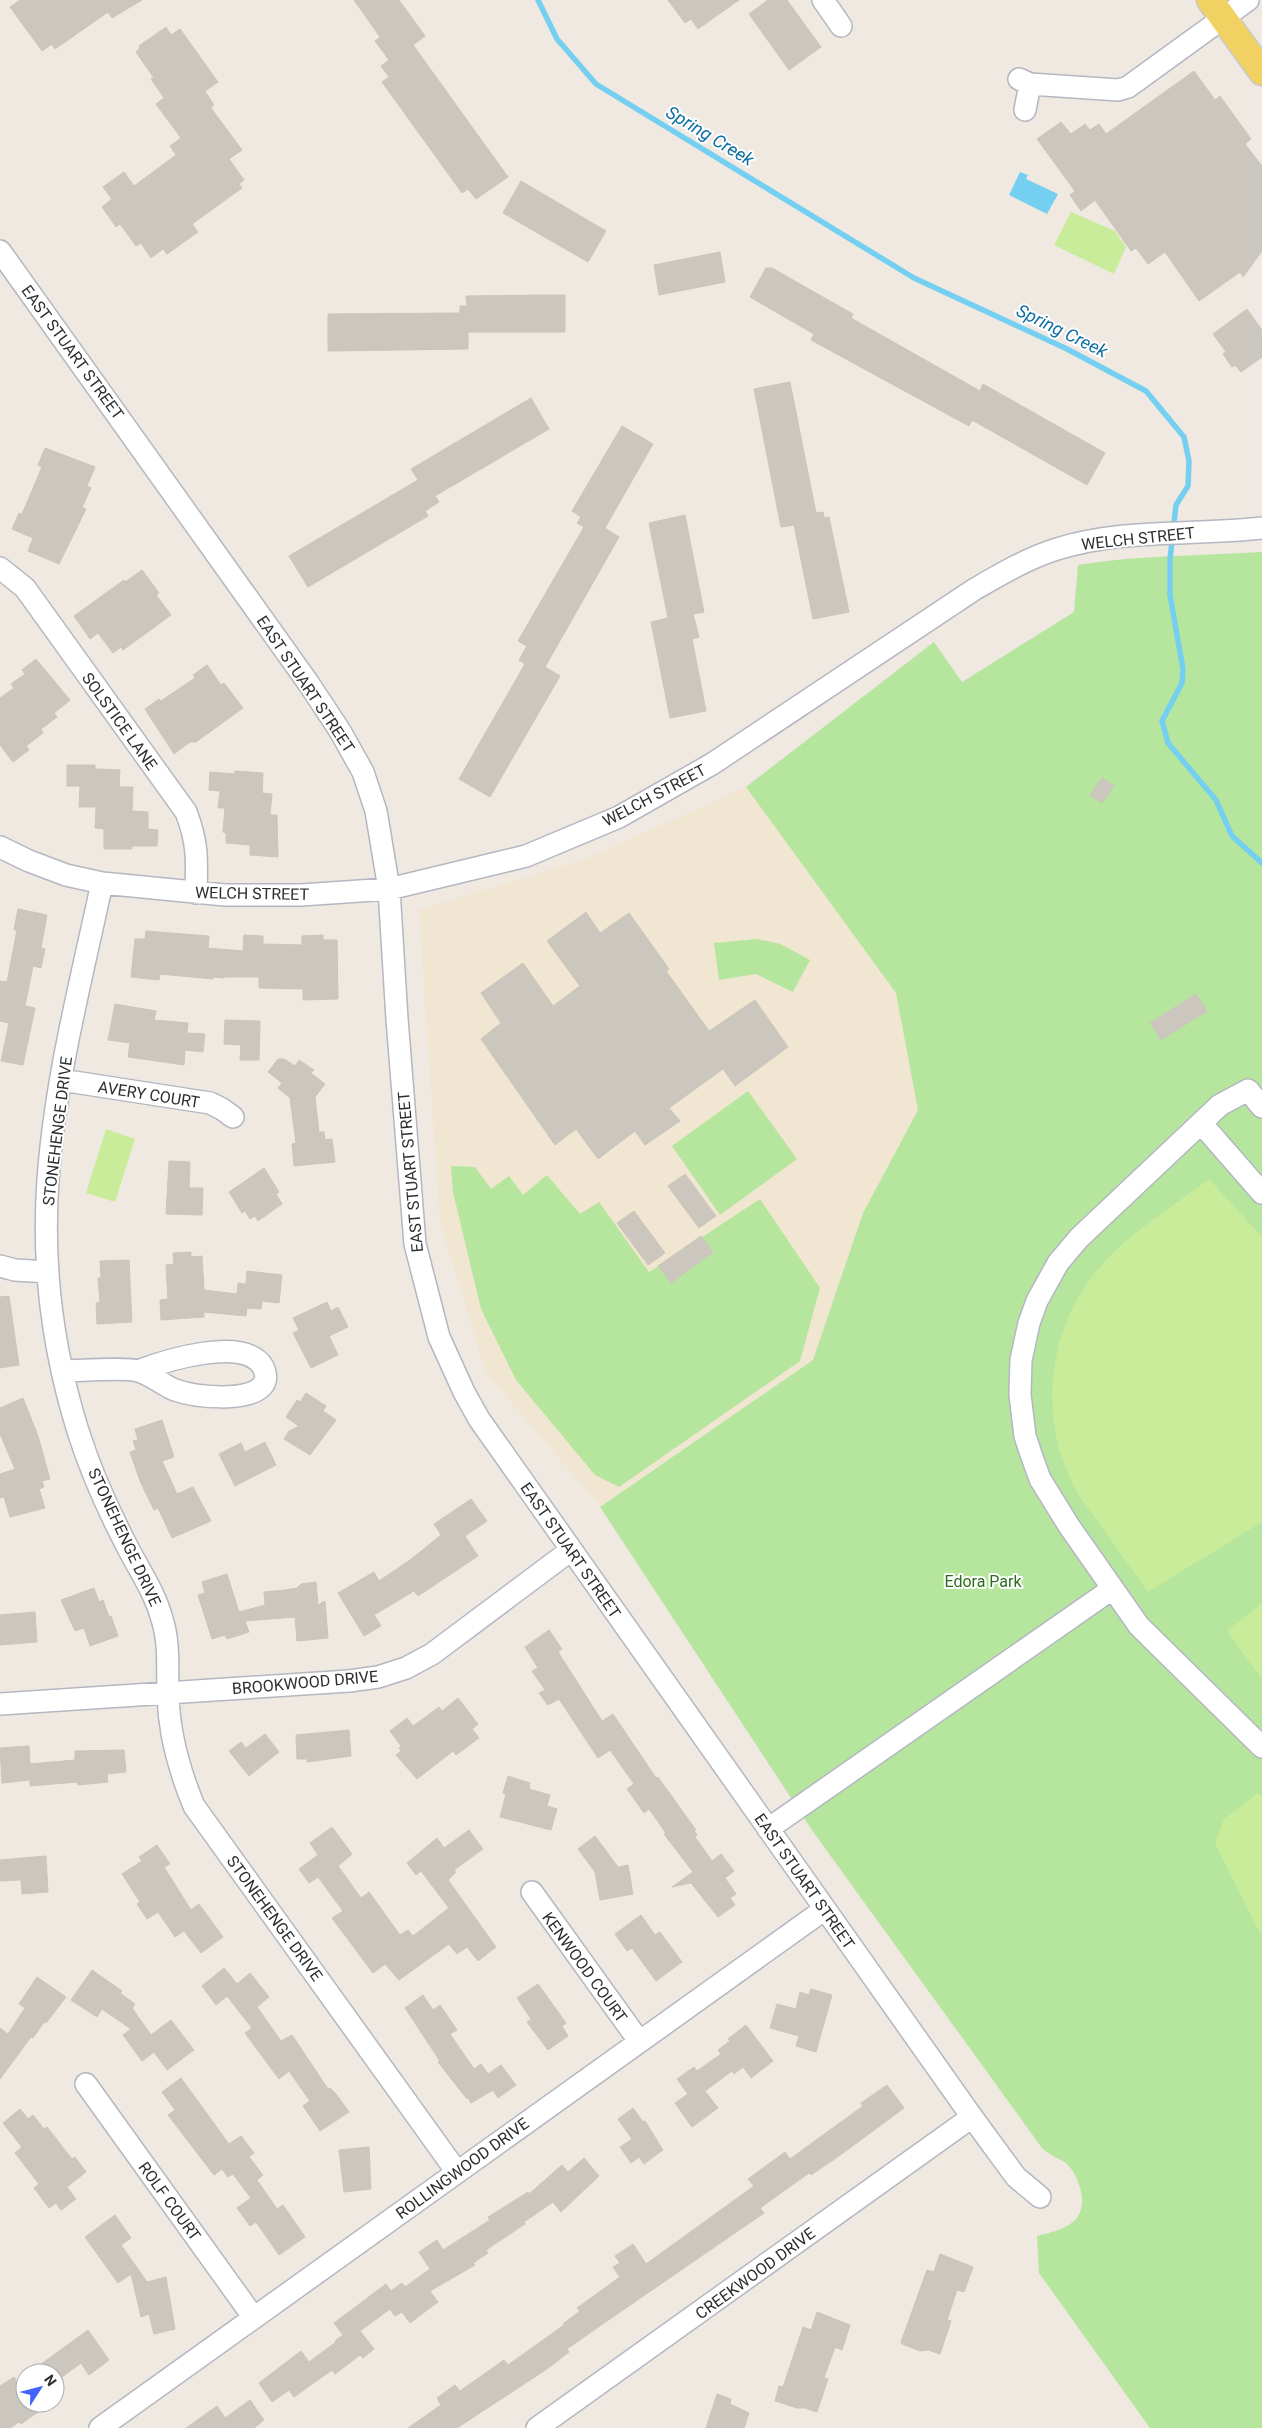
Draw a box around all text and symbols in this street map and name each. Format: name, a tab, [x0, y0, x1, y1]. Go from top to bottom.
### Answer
water label: Spring Creek	[663, 101, 759, 171]
street label: EAST STUART STREET	[18, 282, 128, 423]
water label: Spring Creek	[1013, 299, 1112, 362]
street label: WELCH STREET	[1080, 523, 1196, 554]
street label: EAST STUART STREET	[253, 612, 359, 757]
street label: SOLSTICE LANE	[78, 669, 161, 774]
street label: WELCH STREET	[599, 760, 709, 831]
street label: WELCH STREET	[195, 883, 310, 904]
street label: STONEHENGE DRIVE	[39, 1055, 76, 1207]
street label: AVERY COURT	[97, 1077, 202, 1112]
street label: EAST STUART STREET	[394, 1090, 427, 1253]
street label: STONEHENGE DRIVE	[84, 1465, 165, 1609]
street label: EAST STUART STREET	[517, 1479, 625, 1622]
park label: Edora Park	[944, 1572, 1022, 1591]
street label: BROOKWOOD DRIVE	[231, 1667, 379, 1698]
street label: EAST STUART STREET	[751, 1810, 859, 1953]
street label: STONEHENGE DRIVE	[223, 1852, 326, 1985]
street label: KENWOOD COURT	[538, 1908, 631, 2027]
street label: ROLLINGWOOD DRIVE	[392, 2114, 532, 2223]
street label: ROLF COURT	[135, 2158, 205, 2245]
street label: CREEKWOOD DRIVE	[692, 2224, 819, 2323]
north arrow	[15, 2363, 65, 2413]
text: N	[41, 2372, 60, 2389]

